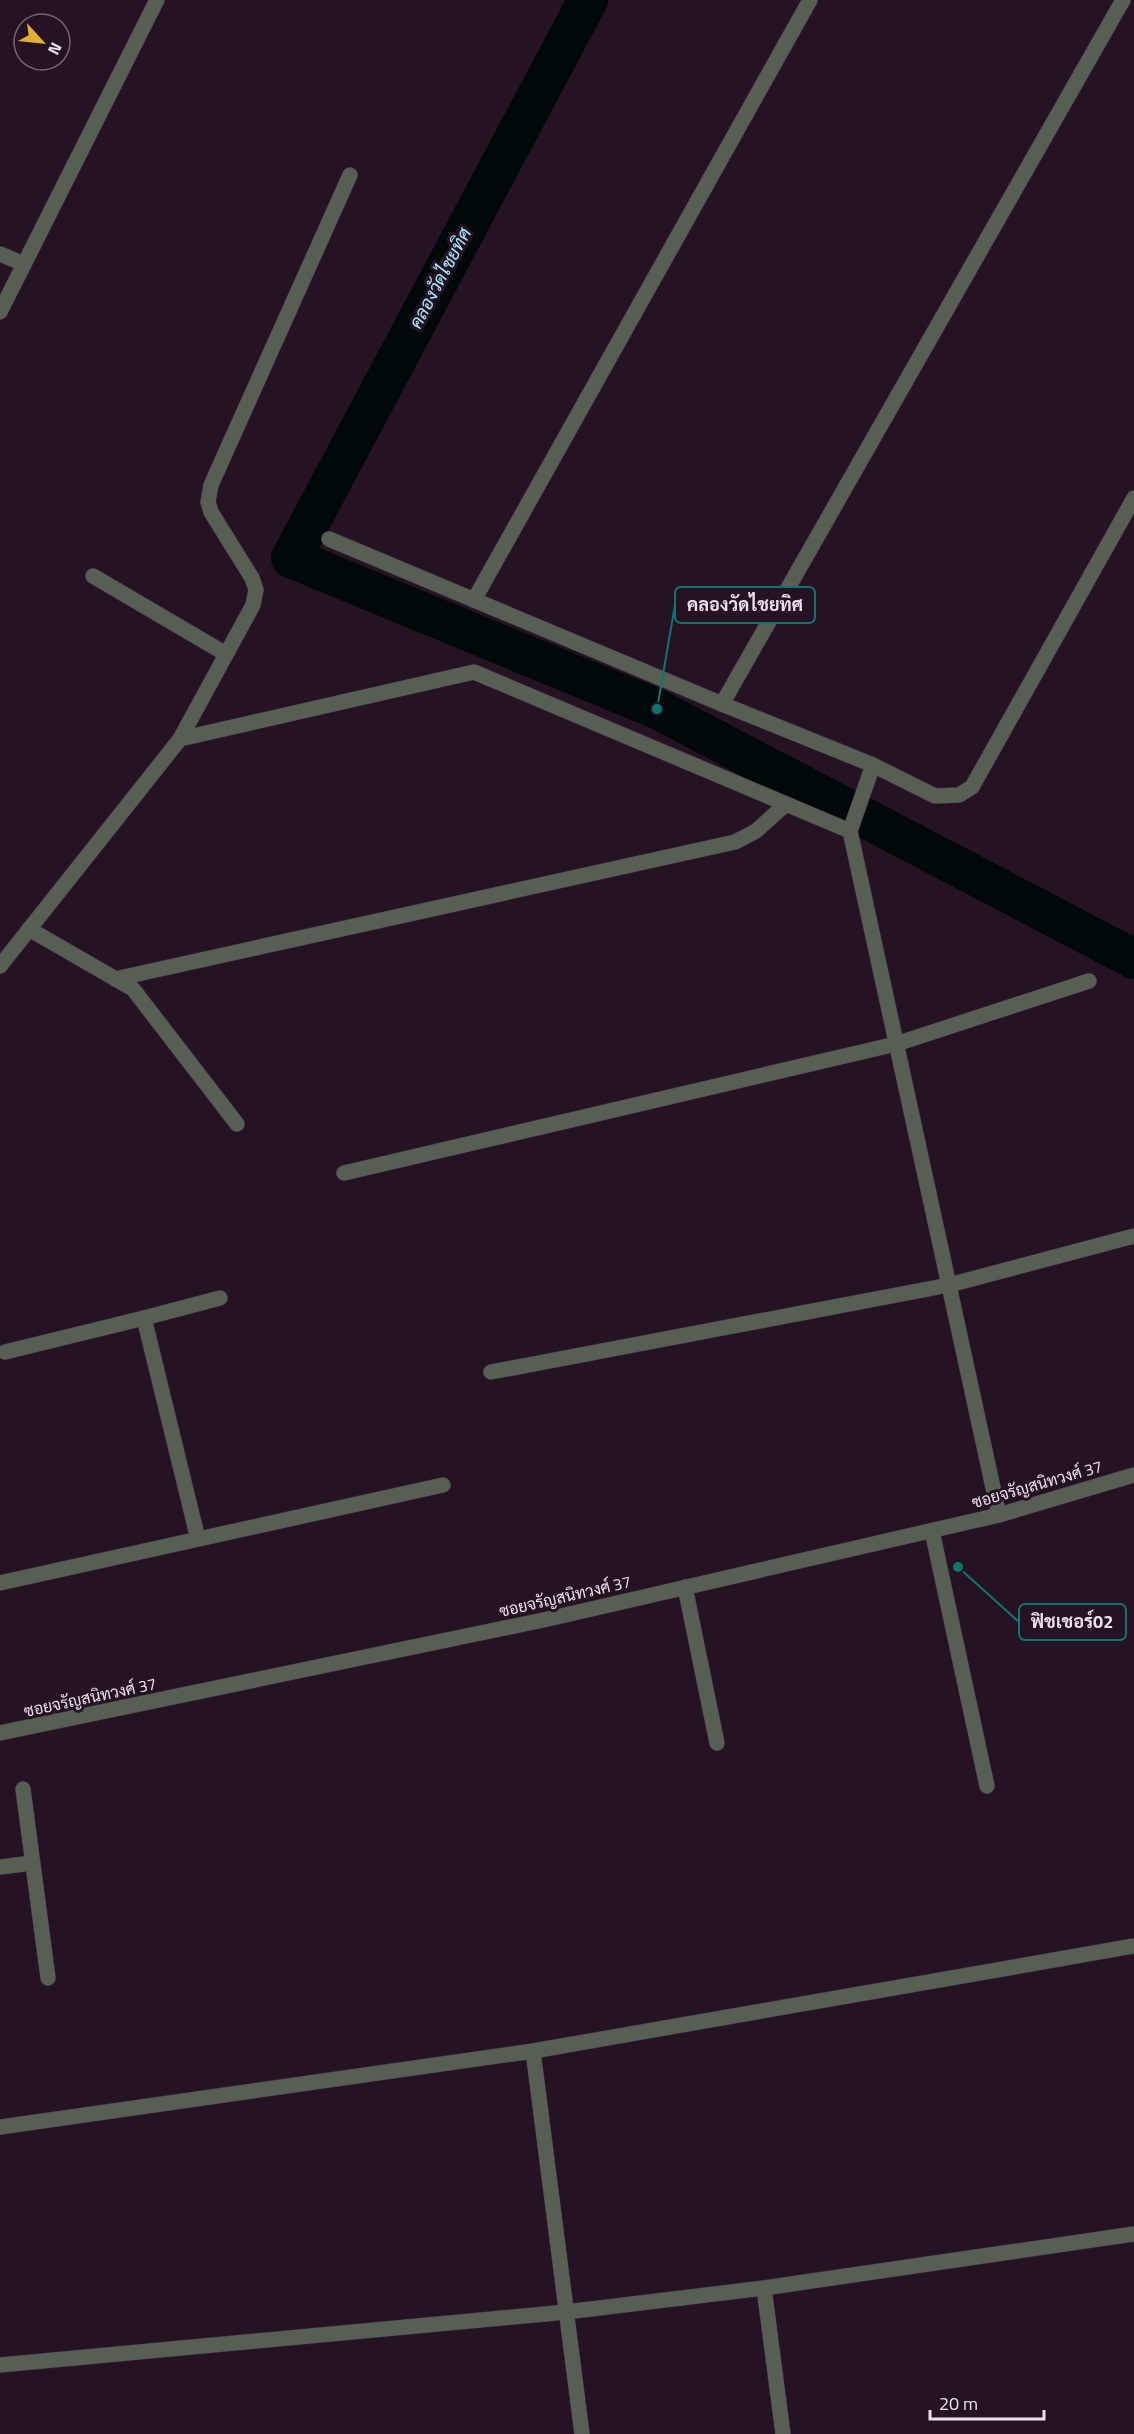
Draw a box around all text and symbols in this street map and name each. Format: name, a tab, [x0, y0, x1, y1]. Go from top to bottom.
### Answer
north arrow	[12, 12, 72, 72]
text: N	[42, 38, 69, 59]
water label: คลองวัดไชยทิศ	[402, 223, 478, 333]
callout: คลองวัดไชยทิศ	[675, 587, 815, 623]
text: คลองวัดไชยทิศ	[687, 591, 803, 618]
street label: ซอยจรัญสนิทวงศ์ 37	[969, 1454, 1105, 1514]
street label: ซอยจรัญสนิทวงศ์ 37	[497, 1569, 633, 1623]
callout: ฟิชเชอร์02	[1019, 1604, 1126, 1640]
text: ฟิชเชอร์02	[1031, 1608, 1113, 1635]
street label: ซอยจรัญสนิทวงศ์ 37	[22, 1671, 158, 1723]
scale bar	[930, 2383, 1044, 2421]
text: 20 m	[939, 2390, 978, 2417]

